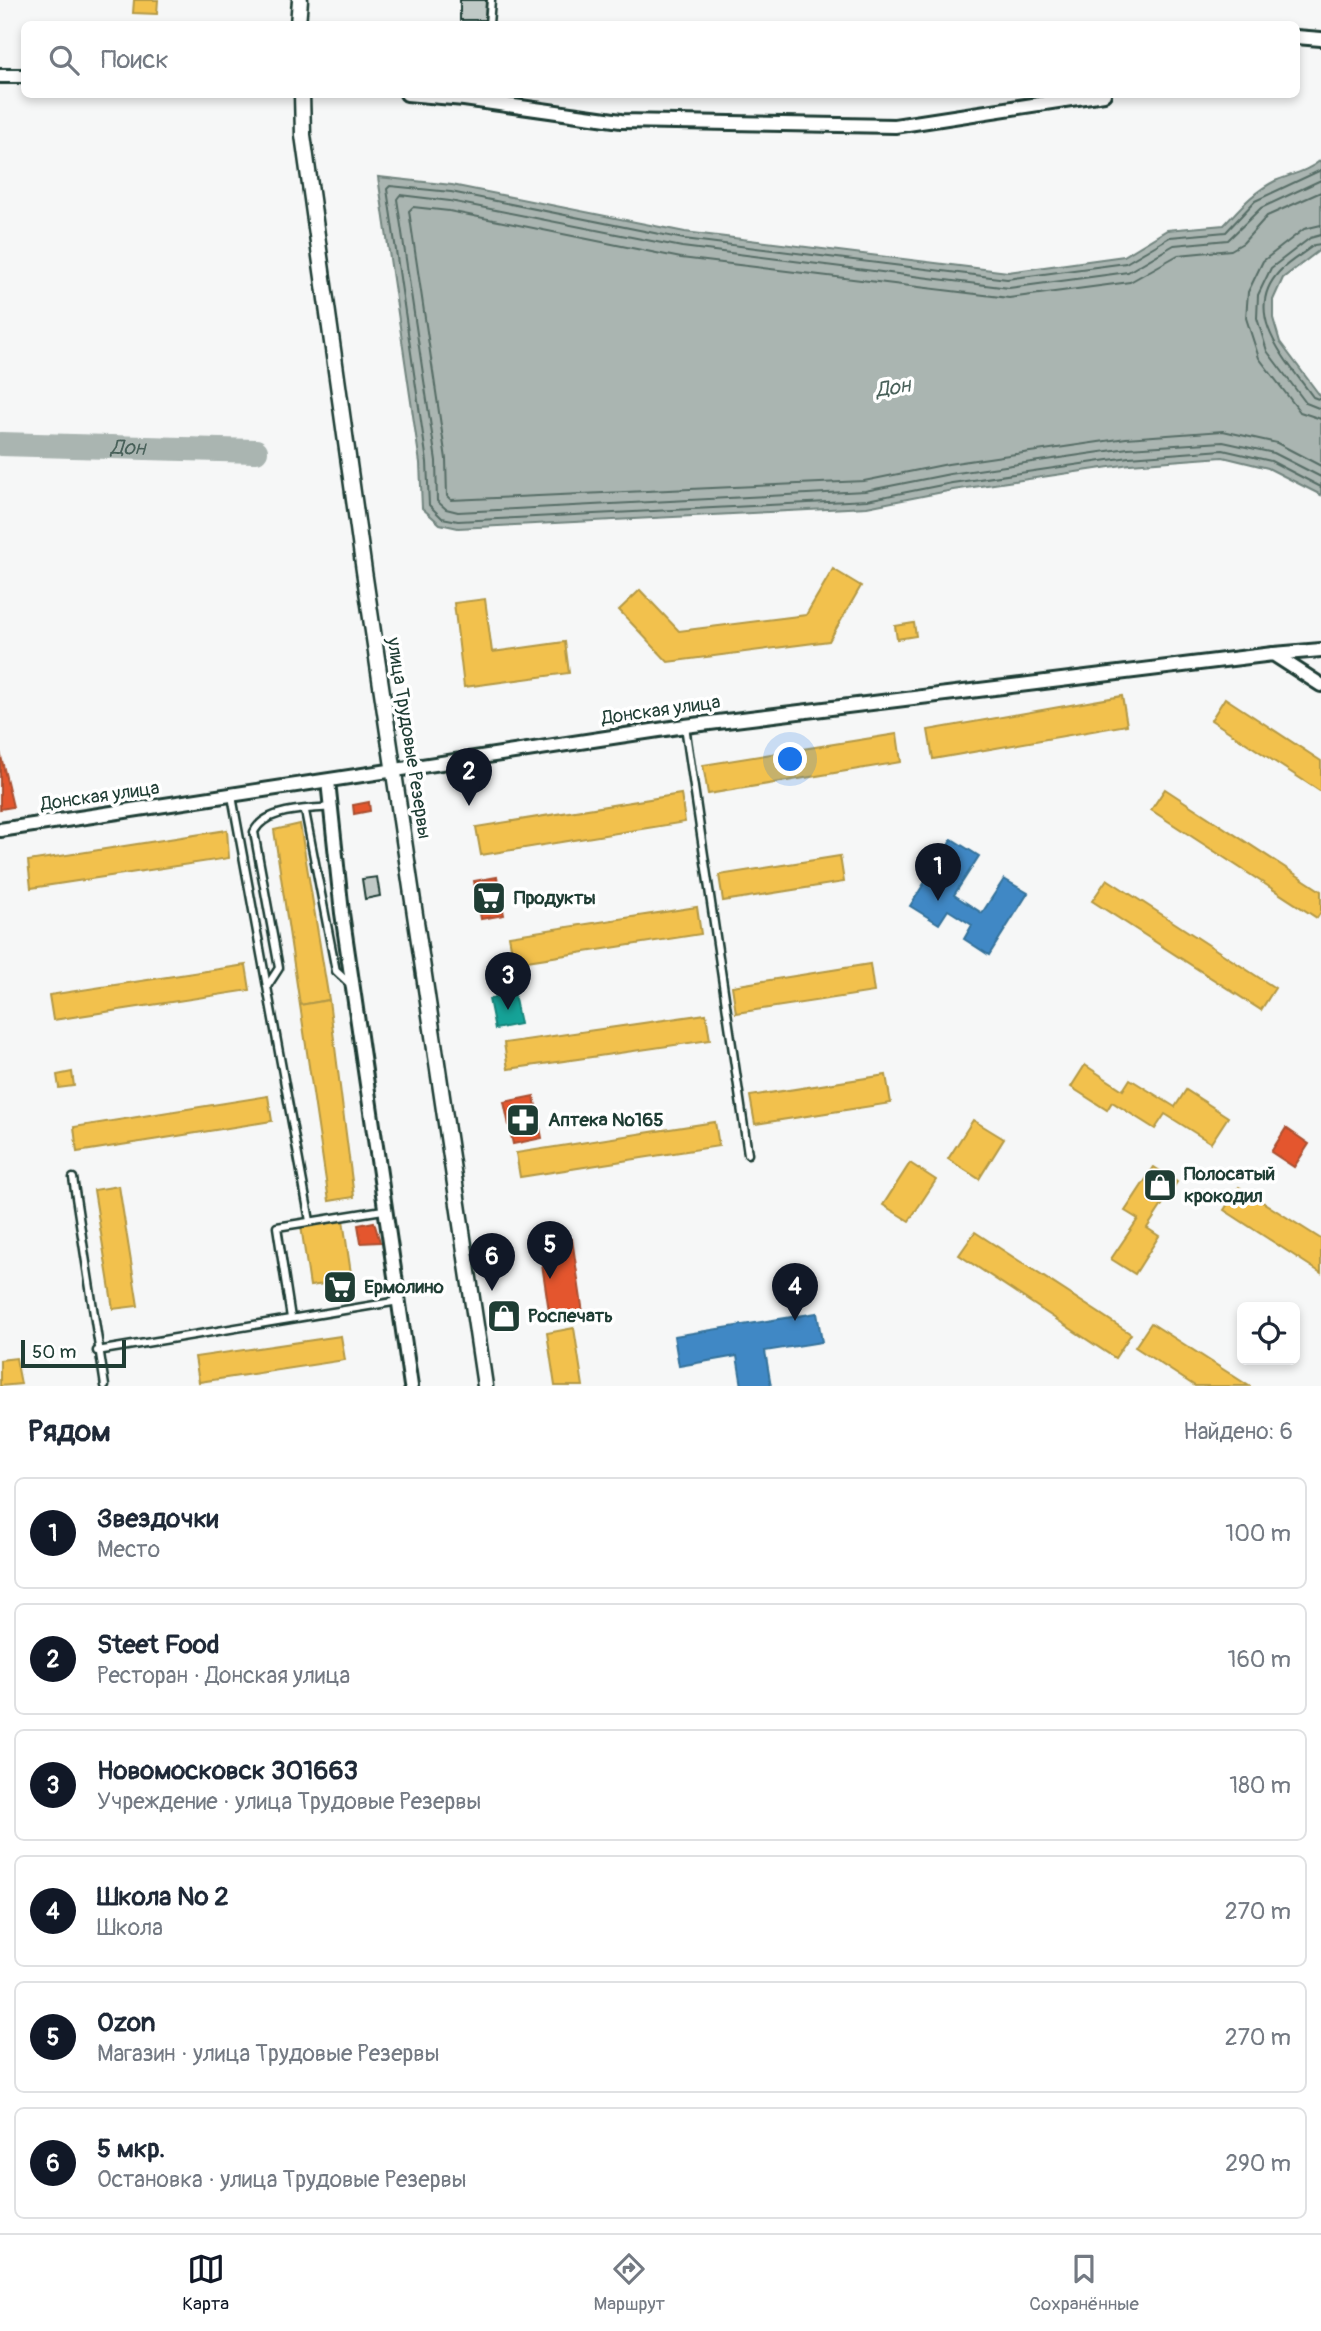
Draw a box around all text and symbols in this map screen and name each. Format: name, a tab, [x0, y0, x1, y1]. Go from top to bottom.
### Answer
search box	[21, 21, 1300, 98]
icon: search	[45, 41, 83, 79]
text: Поиск	[101, 44, 169, 76]
water label: Дон	[873, 372, 915, 404]
water label: Дон	[109, 434, 148, 462]
street label: улица Трудовые Резервы	[381, 635, 437, 840]
street label: Донская улица	[599, 690, 722, 730]
your location	[773, 742, 807, 776]
pin: 2	[446, 748, 492, 806]
street label: Донская улица	[38, 776, 161, 816]
pin: 1	[915, 843, 961, 901]
supermarket icon: Продукты	[470, 879, 508, 917]
place label: Продукты	[514, 886, 596, 910]
pin: 3	[485, 952, 531, 1010]
pharmacy icon: Аптека №165	[504, 1101, 542, 1139]
place label: Аптека №165	[548, 1108, 663, 1132]
place label: Полосатый крокодил	[1184, 1162, 1275, 1208]
shop icon: Полосатый крокодил	[1141, 1166, 1179, 1204]
pin: 5	[527, 1221, 573, 1279]
pin: 6	[469, 1233, 515, 1291]
pin: 4	[772, 1263, 818, 1321]
supermarket icon: Ермолино	[321, 1268, 359, 1306]
place label: Ермолино	[364, 1275, 445, 1299]
shop icon: Роспечать	[485, 1297, 523, 1335]
map controls	[1237, 1302, 1300, 1365]
button: locate	[1237, 1302, 1300, 1365]
place label: Роспечать	[528, 1304, 613, 1328]
scale bar	[21, 1337, 126, 1369]
text: 50 m	[32, 1340, 76, 1364]
text: Рядом	[28, 1413, 111, 1450]
text: Найдено: 6	[1183, 1417, 1293, 1446]
text: Звездочки	[97, 1503, 218, 1535]
text: 1	[49, 1519, 58, 1548]
text: 100 m	[1225, 1519, 1291, 1548]
text: Место	[97, 1535, 160, 1564]
text: Steet Food	[97, 1629, 219, 1661]
text: 2	[47, 1645, 59, 1674]
text: 160 m	[1227, 1645, 1291, 1674]
text: Ресторан · Донская улица	[97, 1661, 350, 1690]
text: Новомосковск 301663	[97, 1755, 358, 1787]
text: 3	[47, 1771, 59, 1800]
text: 180 m	[1229, 1771, 1291, 1800]
text: Учреждение · улица Трудовые Резервы	[97, 1787, 481, 1816]
text: Школа № 2	[97, 1881, 229, 1913]
text: 4	[46, 1897, 60, 1926]
text: 270 m	[1225, 1897, 1291, 1926]
text: Школа	[97, 1913, 163, 1942]
text: Ozon	[97, 2007, 155, 2039]
text: 5	[47, 2023, 59, 2052]
text: 270 m	[1225, 2023, 1291, 2052]
text: Магазин · улица Трудовые Резервы	[97, 2039, 439, 2068]
text: 5 мкр.	[97, 2133, 165, 2165]
text: 6	[46, 2149, 60, 2178]
text: 290 m	[1225, 2149, 1291, 2178]
text: Остановка · улица Трудовые Резервы	[97, 2165, 467, 2194]
tab: Карта	[182, 2250, 229, 2316]
tab: Маршрут	[593, 2250, 665, 2316]
tab: Сохранённые	[1029, 2250, 1139, 2316]

